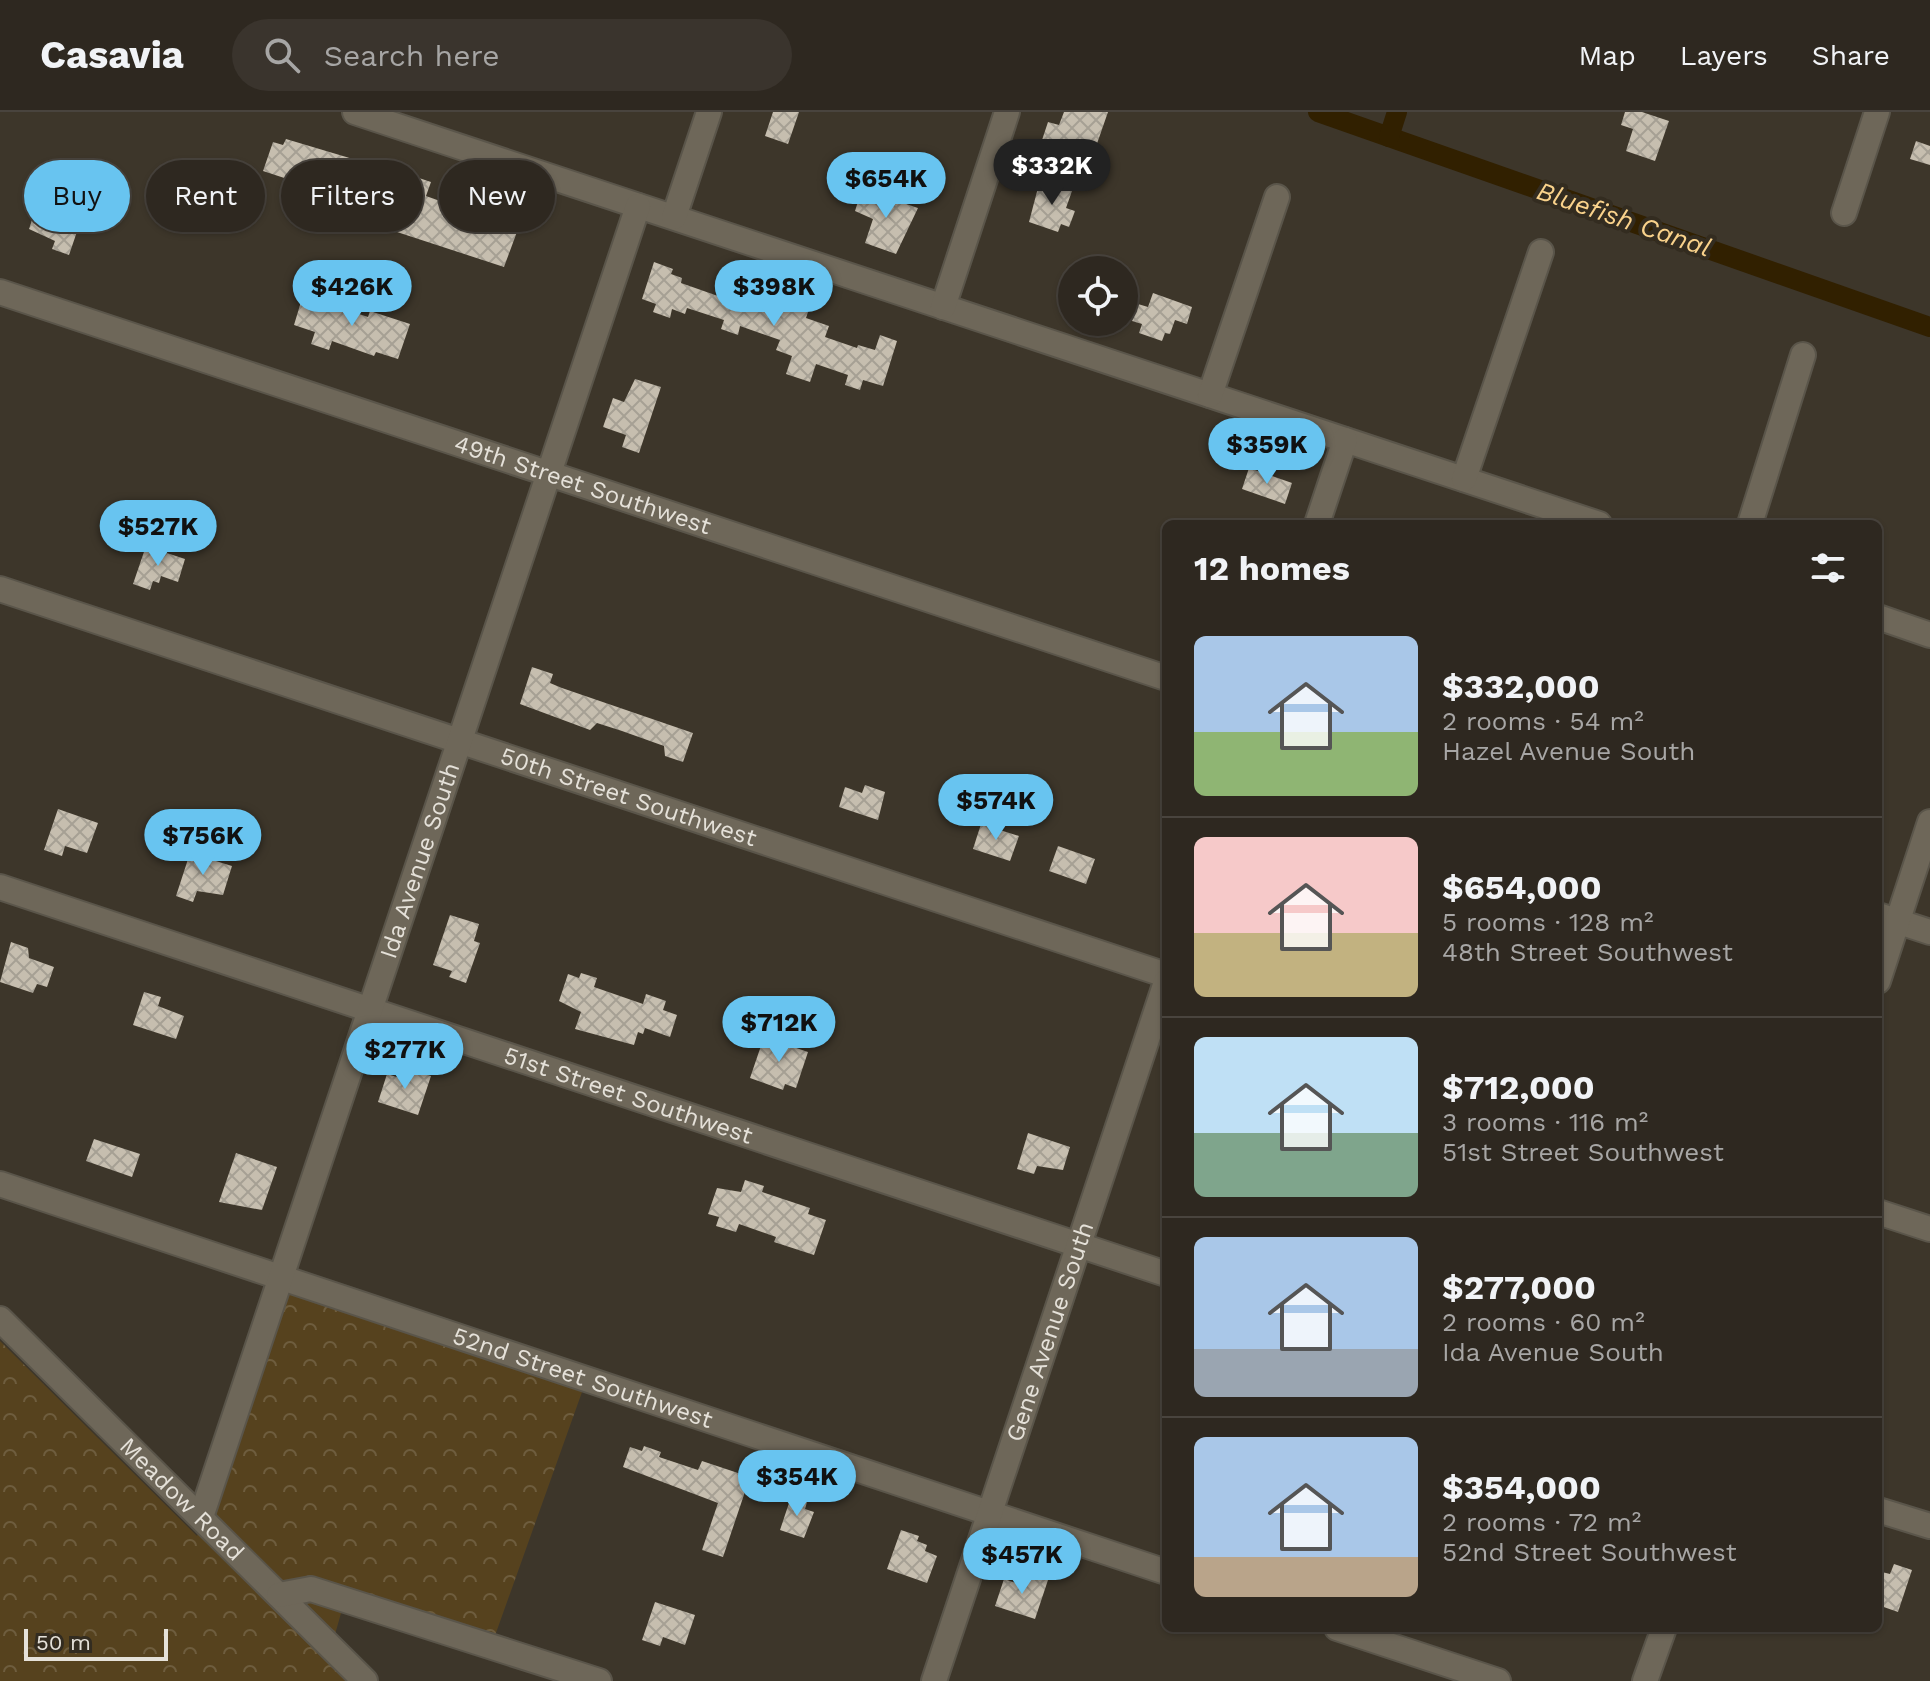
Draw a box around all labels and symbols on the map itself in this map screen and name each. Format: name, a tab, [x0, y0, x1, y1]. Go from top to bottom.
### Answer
pin: $332K	[996, 139, 1108, 207]
pin: $654K	[830, 152, 942, 220]
water label: Bluefish Canal	[1533, 175, 1715, 263]
pin: $426K	[296, 260, 408, 328]
pin: $398K	[718, 260, 830, 328]
pin: $359K	[1211, 418, 1323, 486]
street label: 49th Street Southwest	[451, 429, 715, 540]
pin: $527K	[102, 500, 214, 568]
street label: 50th Street Southwest	[497, 742, 760, 852]
street label: Ida Avenue South	[374, 759, 466, 962]
pin: $574K	[940, 774, 1052, 842]
pin: $756K	[147, 809, 259, 877]
pin: $712K	[723, 996, 835, 1064]
pin: $277K	[349, 1023, 461, 1091]
street label: 51st Street Southwest	[500, 1041, 756, 1150]
street label: Gene Avenue South	[1000, 1218, 1099, 1445]
street label: 52nd Street Southwest	[449, 1322, 716, 1434]
street label: Meadow Road	[114, 1432, 250, 1567]
pin: $354K	[741, 1450, 853, 1518]
pin: $457K	[966, 1528, 1078, 1596]
scale bar	[24, 1625, 168, 1661]

